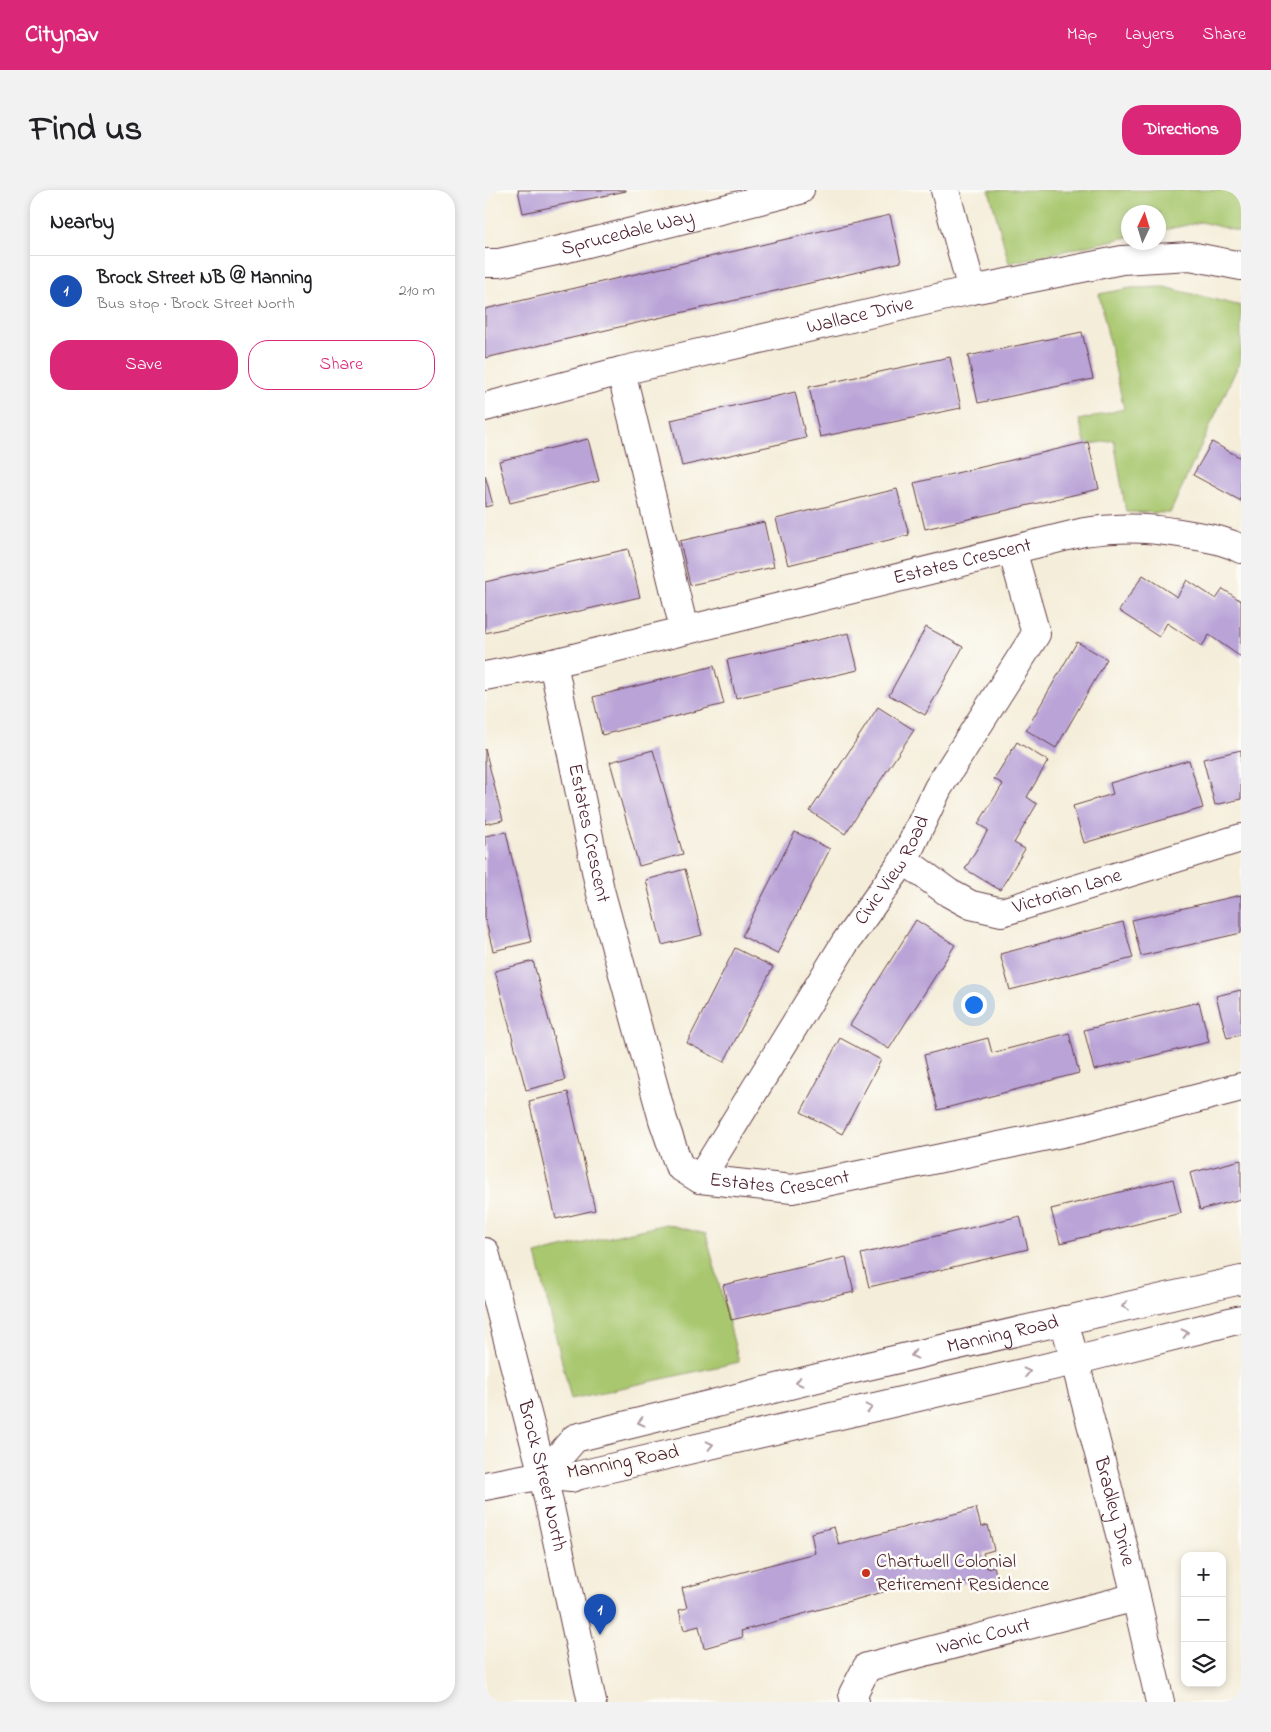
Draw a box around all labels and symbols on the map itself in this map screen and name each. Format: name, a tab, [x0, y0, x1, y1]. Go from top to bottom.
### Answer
street label: Sprucedale Way	[558, 203, 697, 264]
north arrow	[1121, 205, 1166, 250]
street label: Wallace Drive	[804, 290, 916, 342]
street label: Estates Crescent	[890, 531, 1035, 593]
street label: Estates Crescent	[560, 761, 617, 907]
street label: Civic View Road	[848, 811, 937, 931]
street label: Victorian Lane	[1008, 861, 1125, 923]
your location	[961, 992, 987, 1018]
street label: Estates Crescent	[708, 1163, 853, 1203]
one-way arrow	[1121, 1300, 1130, 1311]
street label: Manning Road	[944, 1308, 1061, 1362]
one-way arrow	[1180, 1328, 1189, 1339]
one-way arrow	[910, 1349, 919, 1360]
one-way arrow	[1022, 1367, 1031, 1378]
one-way arrow	[795, 1377, 803, 1387]
street label: Brock Street North	[509, 1396, 574, 1554]
one-way arrow	[864, 1404, 873, 1414]
one-way arrow	[638, 1416, 646, 1426]
street label: Manning Road	[564, 1438, 682, 1489]
one-way arrow	[706, 1440, 715, 1451]
street label: Bradley Drive	[1086, 1453, 1142, 1569]
place label: Chartwell Colonial Retirement Residence	[876, 1548, 1049, 1600]
marker: Chartwell Colonial Retirement Residence	[860, 1567, 872, 1579]
pin: 1	[584, 1594, 616, 1635]
street label: Ivanic Court	[933, 1610, 1034, 1663]

